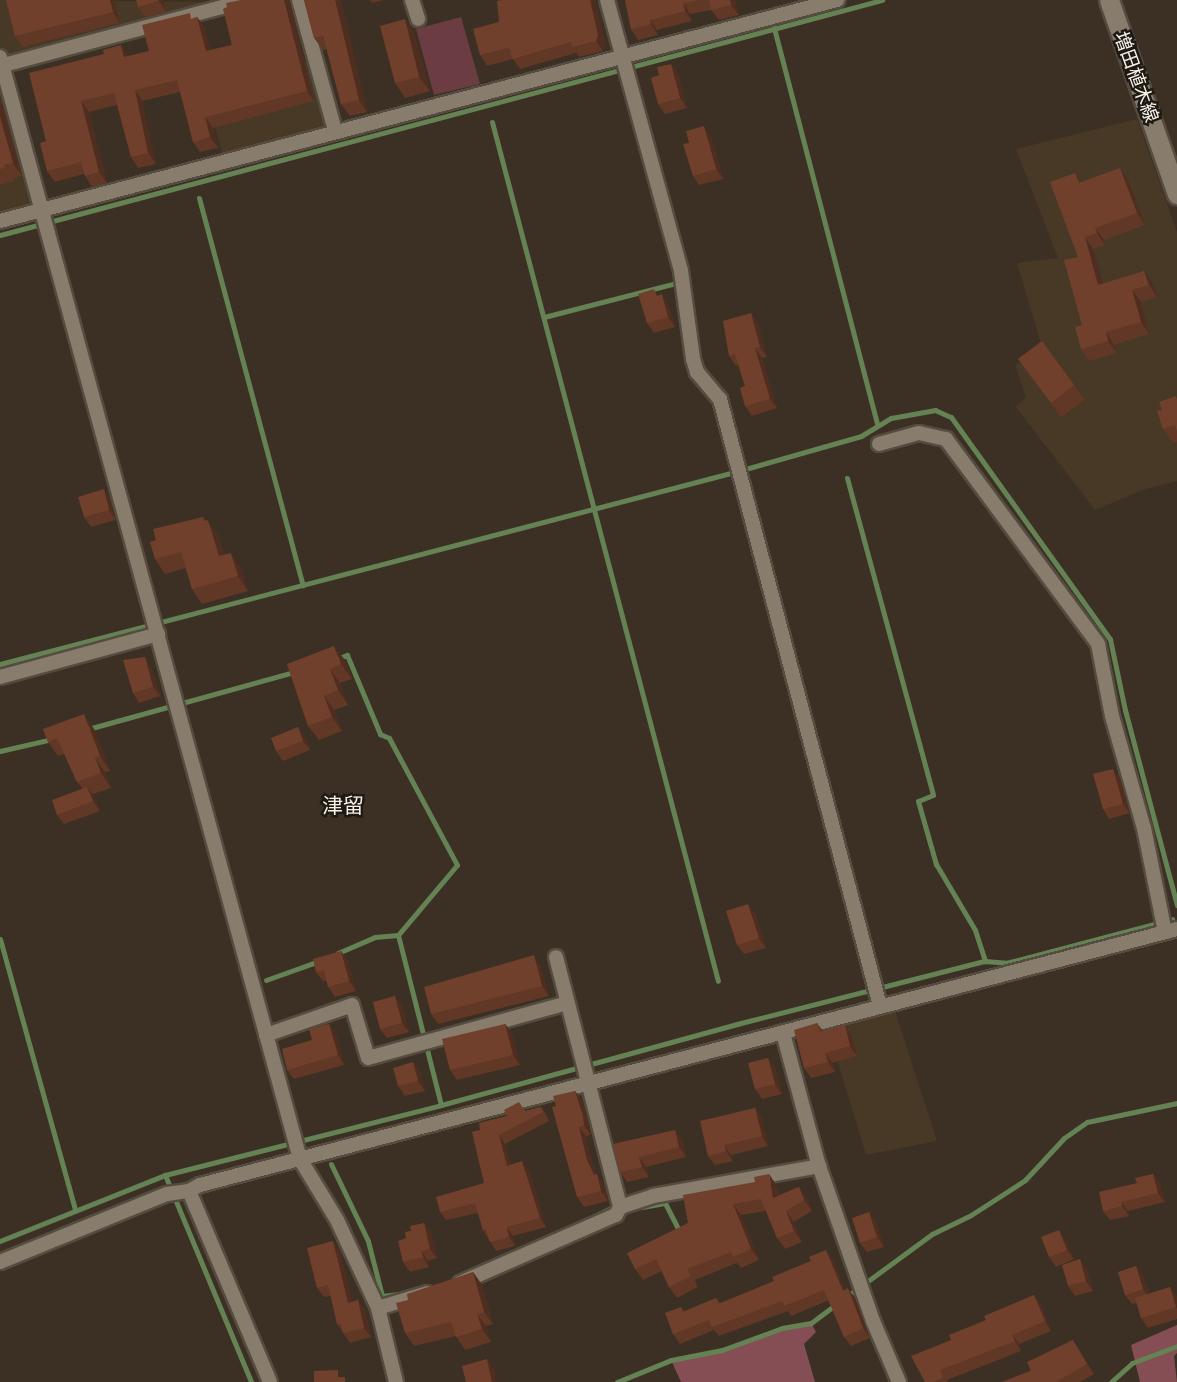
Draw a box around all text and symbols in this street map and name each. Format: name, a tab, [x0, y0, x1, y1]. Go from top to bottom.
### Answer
street label: 増田植木線	[1109, 28, 1163, 126]
district label: 津留	[322, 793, 364, 819]

